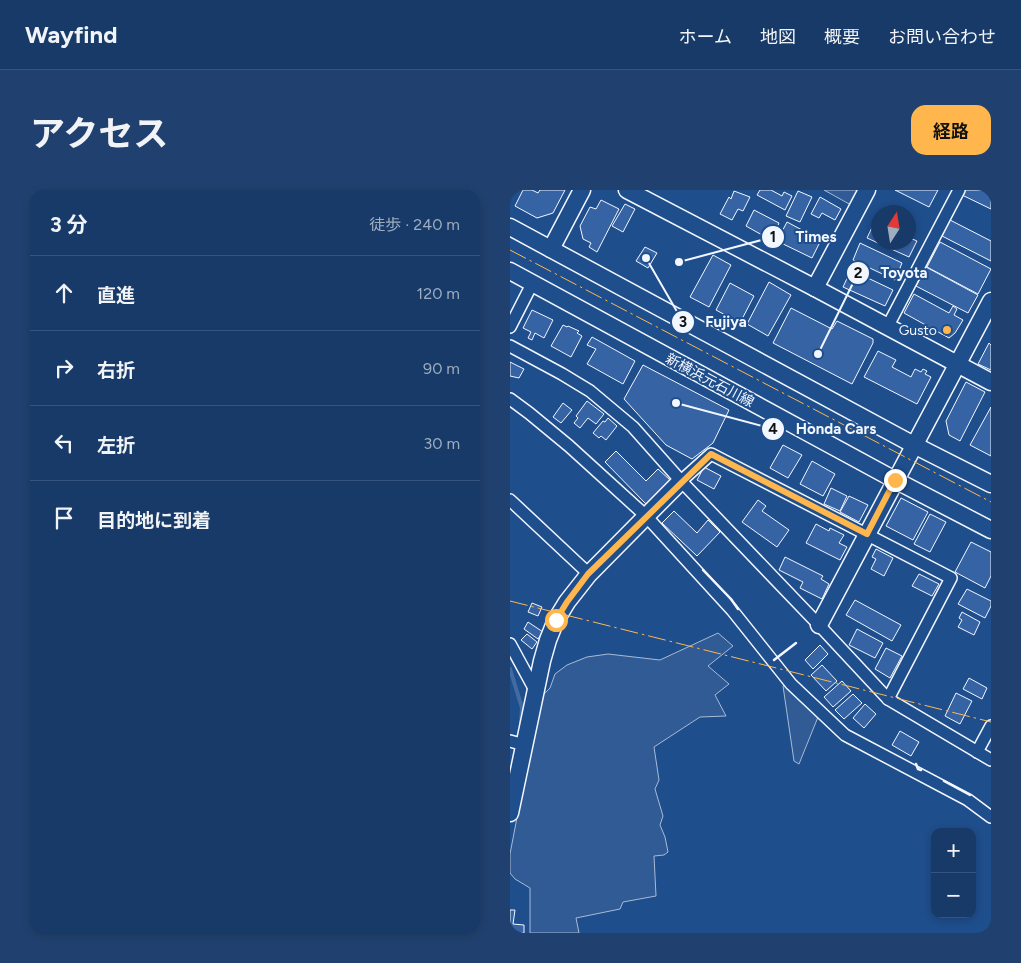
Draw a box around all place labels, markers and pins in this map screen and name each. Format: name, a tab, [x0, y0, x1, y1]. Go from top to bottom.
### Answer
callout: Times	[760, 222, 846, 252]
callout: Toyota	[846, 258, 938, 288]
callout: Fujiya	[671, 307, 757, 337]
place label: Gusto	[899, 322, 937, 339]
marker: Gusto	[941, 324, 953, 336]
callout: Honda Cars	[760, 414, 886, 444]

